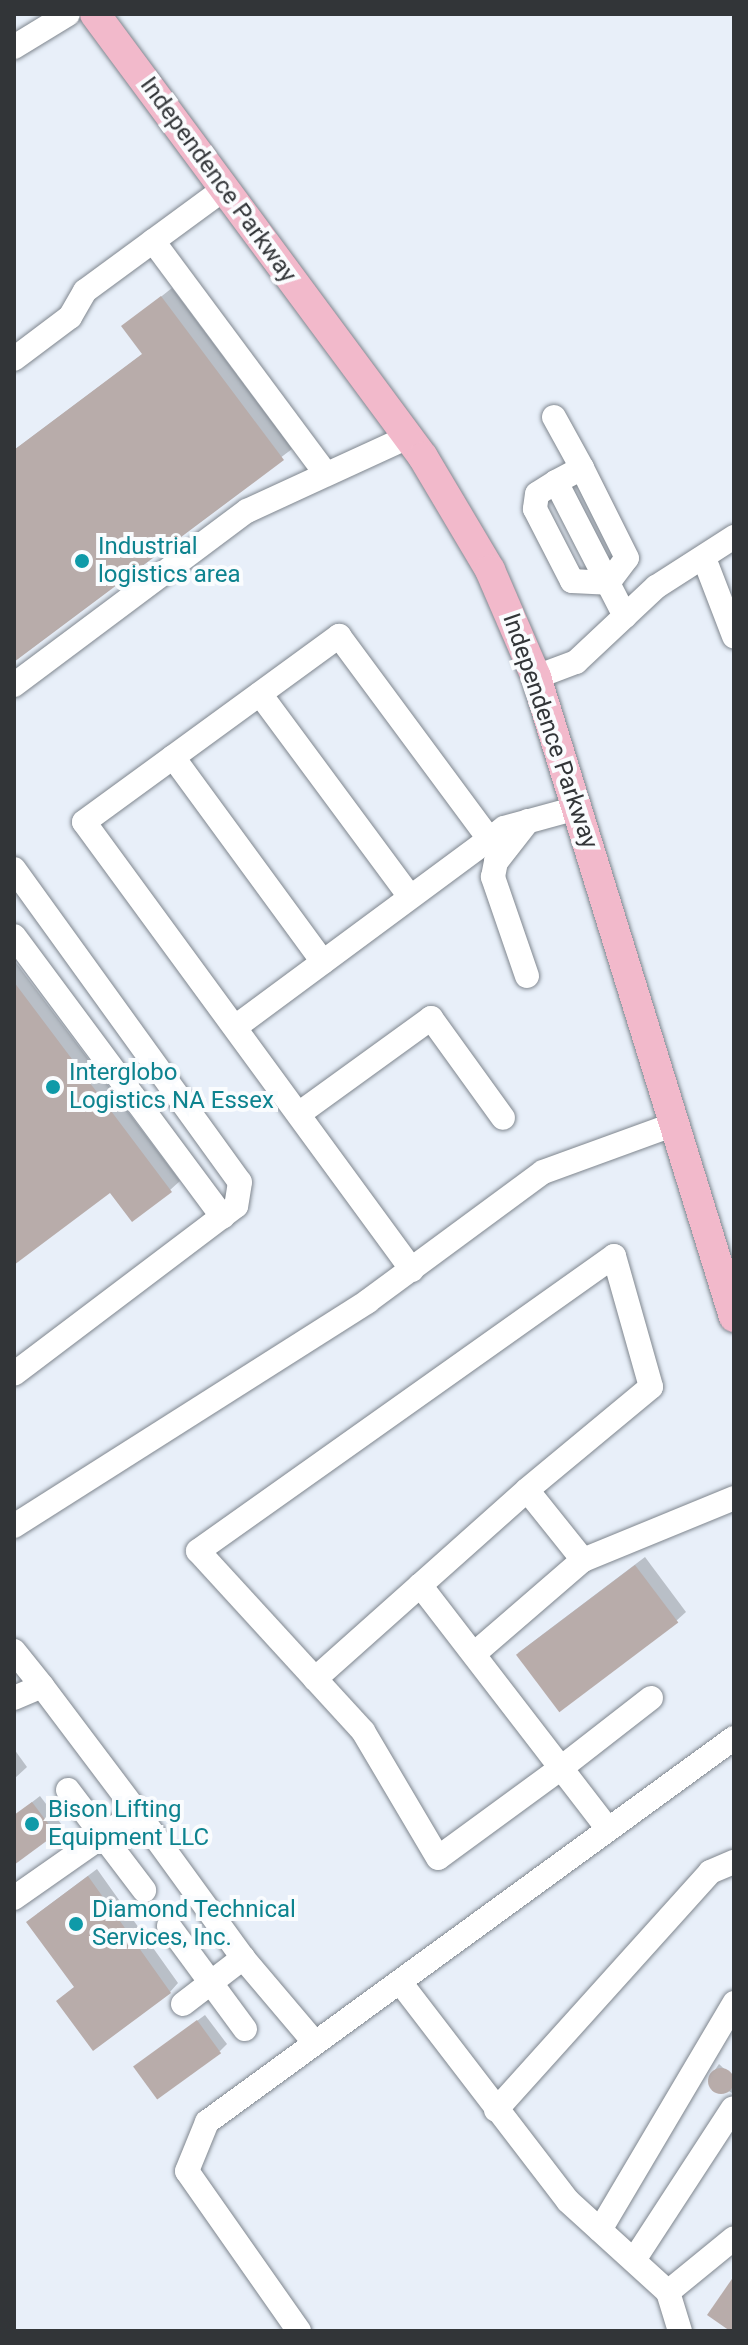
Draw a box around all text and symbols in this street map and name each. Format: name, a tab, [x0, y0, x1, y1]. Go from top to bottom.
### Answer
street label: Independence Parkway	[134, 72, 302, 288]
place label: Industrial logistics area	[98, 533, 241, 589]
marker: Industrial logistics area	[73, 552, 91, 570]
street label: Independence Parkway	[496, 610, 604, 852]
place label: Interglobo Logistics NA Essex	[69, 1059, 274, 1115]
marker: Interglobo Logistics NA Essex	[44, 1078, 62, 1096]
place label: Bison Lifting Equipment LLC	[48, 1796, 209, 1852]
marker: Bison Lifting Equipment LLC	[23, 1815, 41, 1833]
place label: Diamond Technical Services, Inc.	[92, 1896, 296, 1952]
marker: Diamond Technical Services, Inc.	[67, 1915, 85, 1933]

